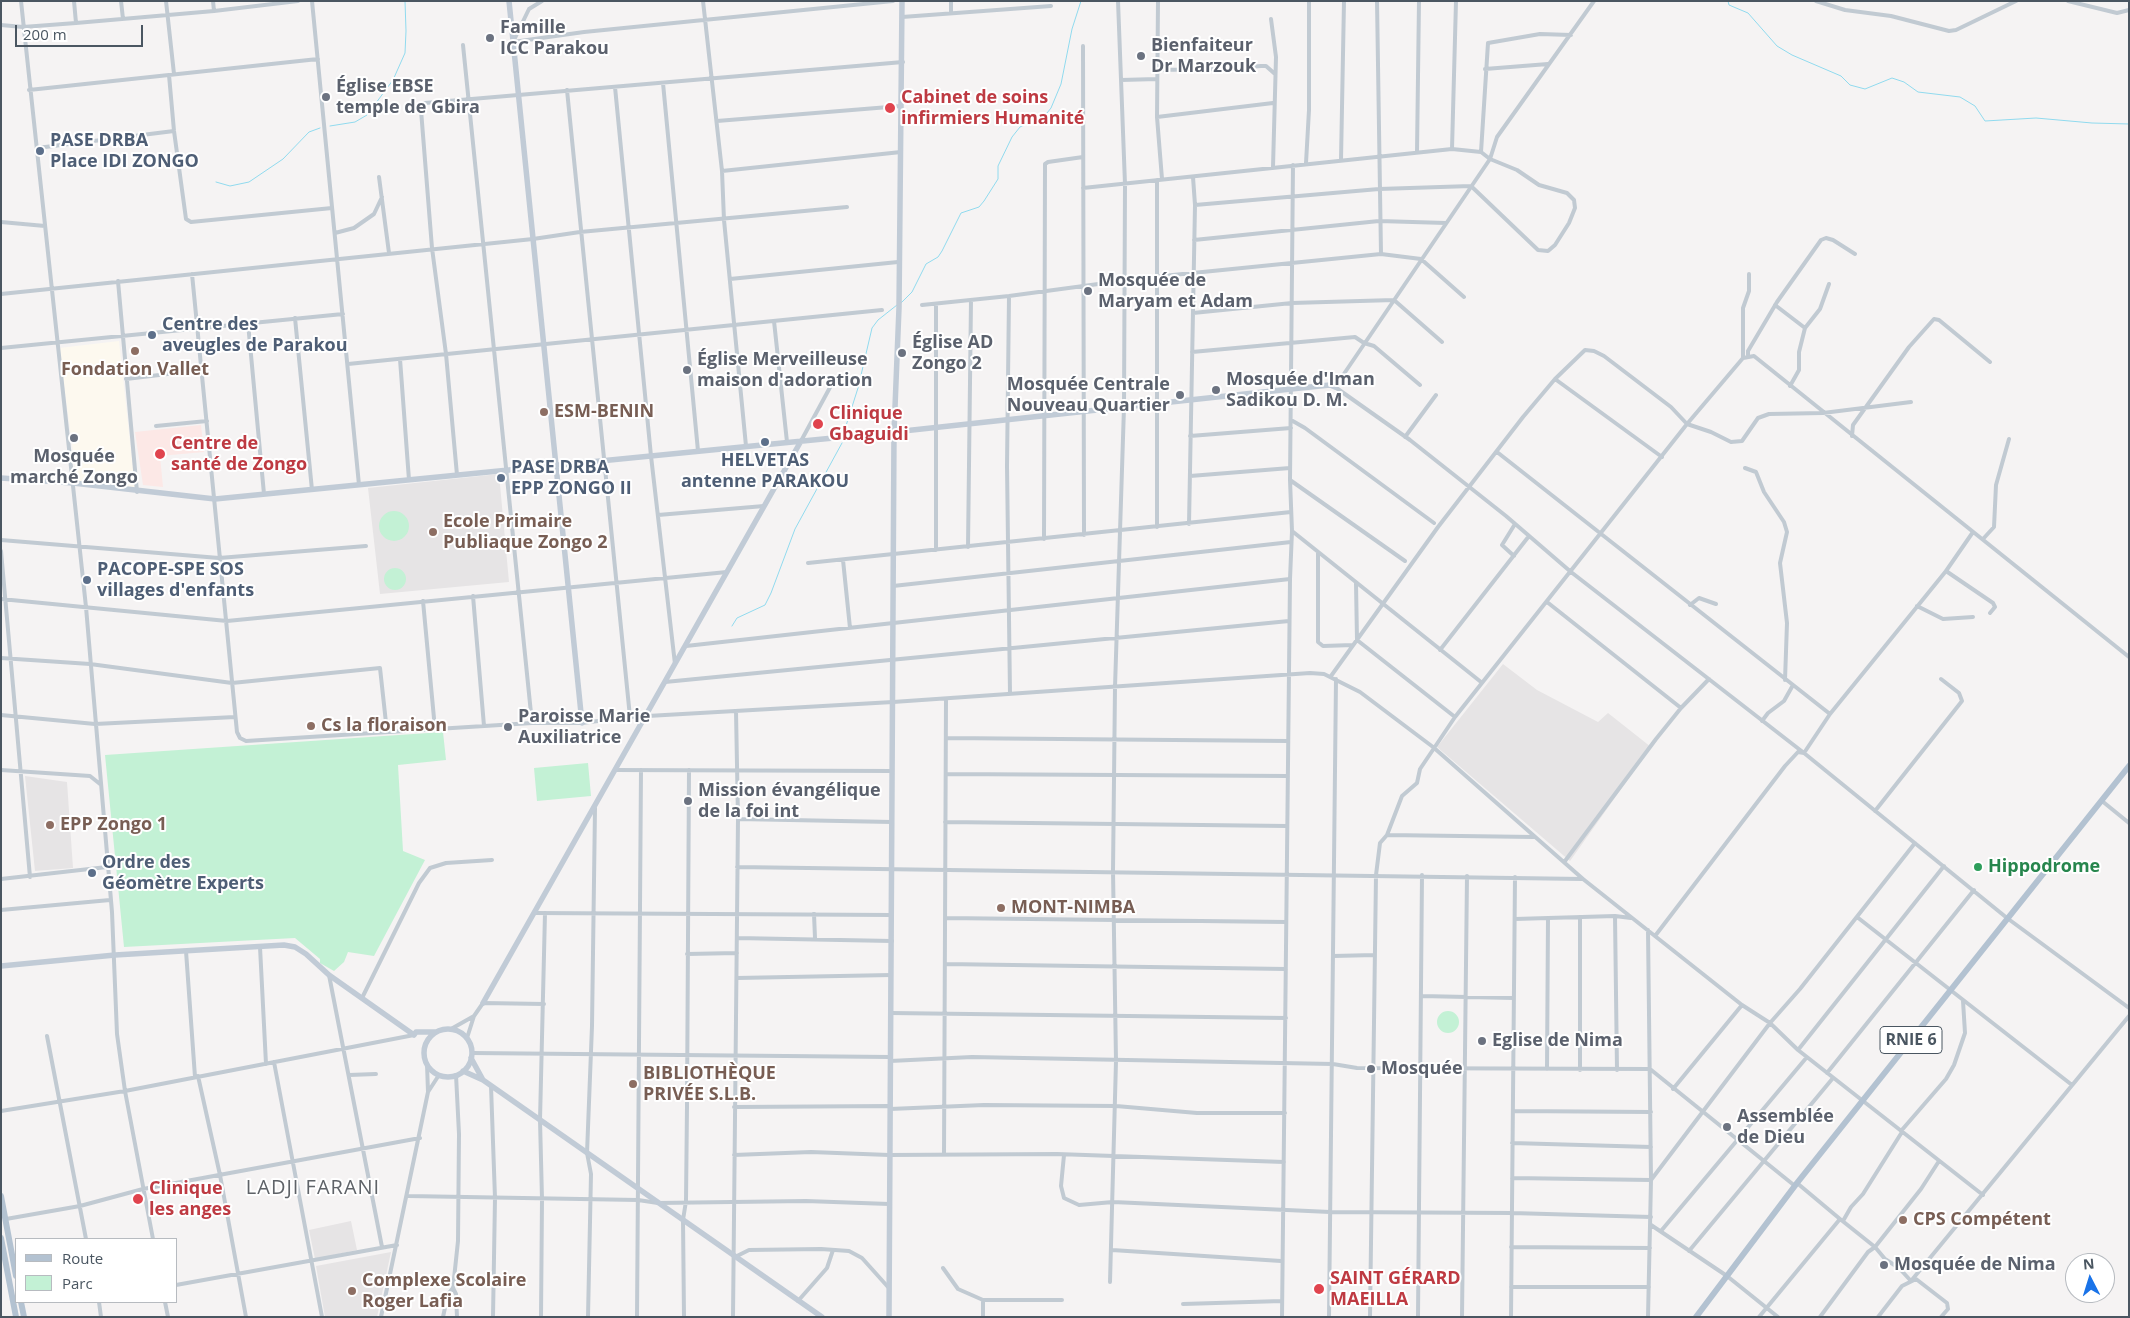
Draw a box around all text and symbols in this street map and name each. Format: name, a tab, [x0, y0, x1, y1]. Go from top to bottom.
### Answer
scale bar	[18, 15, 145, 47]
place label: Famille ICC Parakou	[500, 17, 609, 59]
text: 200 m	[23, 24, 67, 44]
marker: Famille ICC Parakou	[484, 32, 496, 44]
place label: Bienfaiteur Dr Marzouk	[1151, 35, 1256, 78]
marker: Bienfaiteur Dr Marzouk	[1135, 50, 1147, 62]
place label: Église EBSE temple de Gbira	[336, 76, 480, 118]
place label: Cabinet de soins infirmiers Humanité	[901, 87, 1084, 130]
marker: Église EBSE temple de Gbira	[320, 91, 332, 103]
marker: Cabinet de soins infirmiers Humanité	[883, 101, 897, 115]
place label: PASE DRBA Place IDI ZONGO	[50, 130, 199, 172]
marker: PASE DRBA Place IDI ZONGO	[34, 145, 46, 157]
place label: Mosquée de Maryam et Adam	[1098, 270, 1253, 312]
marker: Mosquée de Maryam et Adam	[1082, 285, 1094, 297]
place label: Centre des aveugles de Parakou	[162, 314, 348, 356]
marker: Centre des aveugles de Parakou	[146, 329, 158, 341]
place label: Église AD Zongo 2	[912, 332, 993, 374]
marker: Fondation Vallet	[129, 345, 141, 357]
marker: Église AD Zongo 2	[896, 347, 908, 359]
place label: Église Merveilleuse maison d'adoration	[697, 349, 873, 392]
place label: Fondation Vallet	[61, 359, 209, 381]
marker: Église Merveilleuse maison d'adoration	[681, 364, 693, 376]
place label: Mosquée d'Iman Sadikou D. M.	[1226, 369, 1375, 412]
place label: Mosquée Centrale Nouveau Quartier	[1007, 374, 1170, 416]
marker: Mosquée d'Iman Sadikou D. M.	[1210, 384, 1222, 396]
marker: Mosquée Centrale Nouveau Quartier	[1174, 389, 1186, 401]
place label: ESM-BENIN	[554, 401, 654, 423]
place label: Clinique Gbaguidi	[829, 403, 909, 446]
marker: ESM-BENIN	[538, 406, 550, 418]
marker: Clinique Gbaguidi	[811, 417, 825, 431]
marker: Mosquée marché Zongo	[68, 432, 80, 444]
place label: Centre de santé de Zongo	[171, 433, 307, 476]
marker: HELVETAS antenne PARAKOU	[759, 436, 771, 448]
place label: Mosquée marché Zongo	[10, 446, 138, 488]
marker: Centre de santé de Zongo	[153, 447, 167, 461]
place label: HELVETAS antenne PARAKOU	[681, 450, 849, 492]
place label: PASE DRBA EPP ZONGO II	[511, 457, 632, 499]
marker: PASE DRBA EPP ZONGO II	[495, 472, 507, 484]
place label: Ecole Primaire Publiaque Zongo 2	[443, 511, 608, 554]
marker: Ecole Primaire Publiaque Zongo 2	[427, 526, 439, 538]
place label: PACOPE-SPE SOS villages d'enfants	[97, 559, 254, 602]
marker: PACOPE-SPE SOS villages d'enfants	[81, 574, 93, 586]
place label: Paroisse Marie Auxiliatrice	[518, 706, 650, 749]
place label: Cs la floraison	[321, 715, 447, 737]
marker: Cs la floraison	[305, 720, 317, 732]
marker: Paroisse Marie Auxiliatrice	[502, 721, 514, 733]
place label: Mission évangélique de la foi int	[698, 780, 881, 822]
marker: Mission évangélique de la foi int	[682, 795, 694, 807]
place label: EPP Zongo 1	[60, 814, 167, 836]
marker: EPP Zongo 1	[44, 819, 56, 831]
place label: Ordre des Géomètre Experts	[102, 852, 264, 894]
place label: Hippodrome	[1988, 856, 2100, 878]
marker: Hippodrome	[1972, 861, 1984, 873]
marker: Ordre des Géomètre Experts	[86, 867, 98, 879]
place label: MONT-NIMBA	[1011, 897, 1135, 919]
marker: MONT-NIMBA	[995, 902, 1007, 914]
road number: RNIE 6	[1880, 1026, 1942, 1054]
place label: Eglise de Nima	[1492, 1030, 1623, 1052]
marker: Eglise de Nima	[1476, 1035, 1488, 1047]
place label: Mosquée	[1381, 1058, 1463, 1080]
place label: BIBLIOTHÈQUE PRIVÉE S.L.B.	[643, 1063, 776, 1106]
marker: Mosquée	[1365, 1063, 1377, 1075]
marker: BIBLIOTHÈQUE PRIVÉE S.L.B.	[627, 1078, 639, 1090]
place label: Assemblée de Dieu	[1737, 1106, 1834, 1148]
marker: Assemblée de Dieu	[1721, 1121, 1733, 1133]
district label: LADJI FARANI	[244, 1176, 382, 1200]
place label: Clinique les anges	[149, 1178, 231, 1220]
marker: Clinique les anges	[131, 1192, 145, 1206]
place label: CPS Compétent	[1913, 1209, 2051, 1231]
marker: CPS Compétent	[1897, 1214, 1909, 1226]
legend	[15, 1238, 178, 1303]
text: Route	[62, 1248, 103, 1268]
north arrow	[2065, 1253, 2115, 1303]
place label: Mosquée de Nima	[1894, 1254, 2056, 1276]
text: N	[2082, 1254, 2095, 1274]
marker: Mosquée de Nima	[1878, 1259, 1890, 1271]
place label: SAINT GÉRARD MAEILLA	[1330, 1268, 1461, 1310]
place label: Complexe Scolaire Roger Lafia	[362, 1270, 527, 1312]
text: Parc	[62, 1273, 93, 1293]
marker: SAINT GÉRARD MAEILLA	[1312, 1282, 1326, 1296]
marker: Complexe Scolaire Roger Lafia	[346, 1285, 358, 1297]

